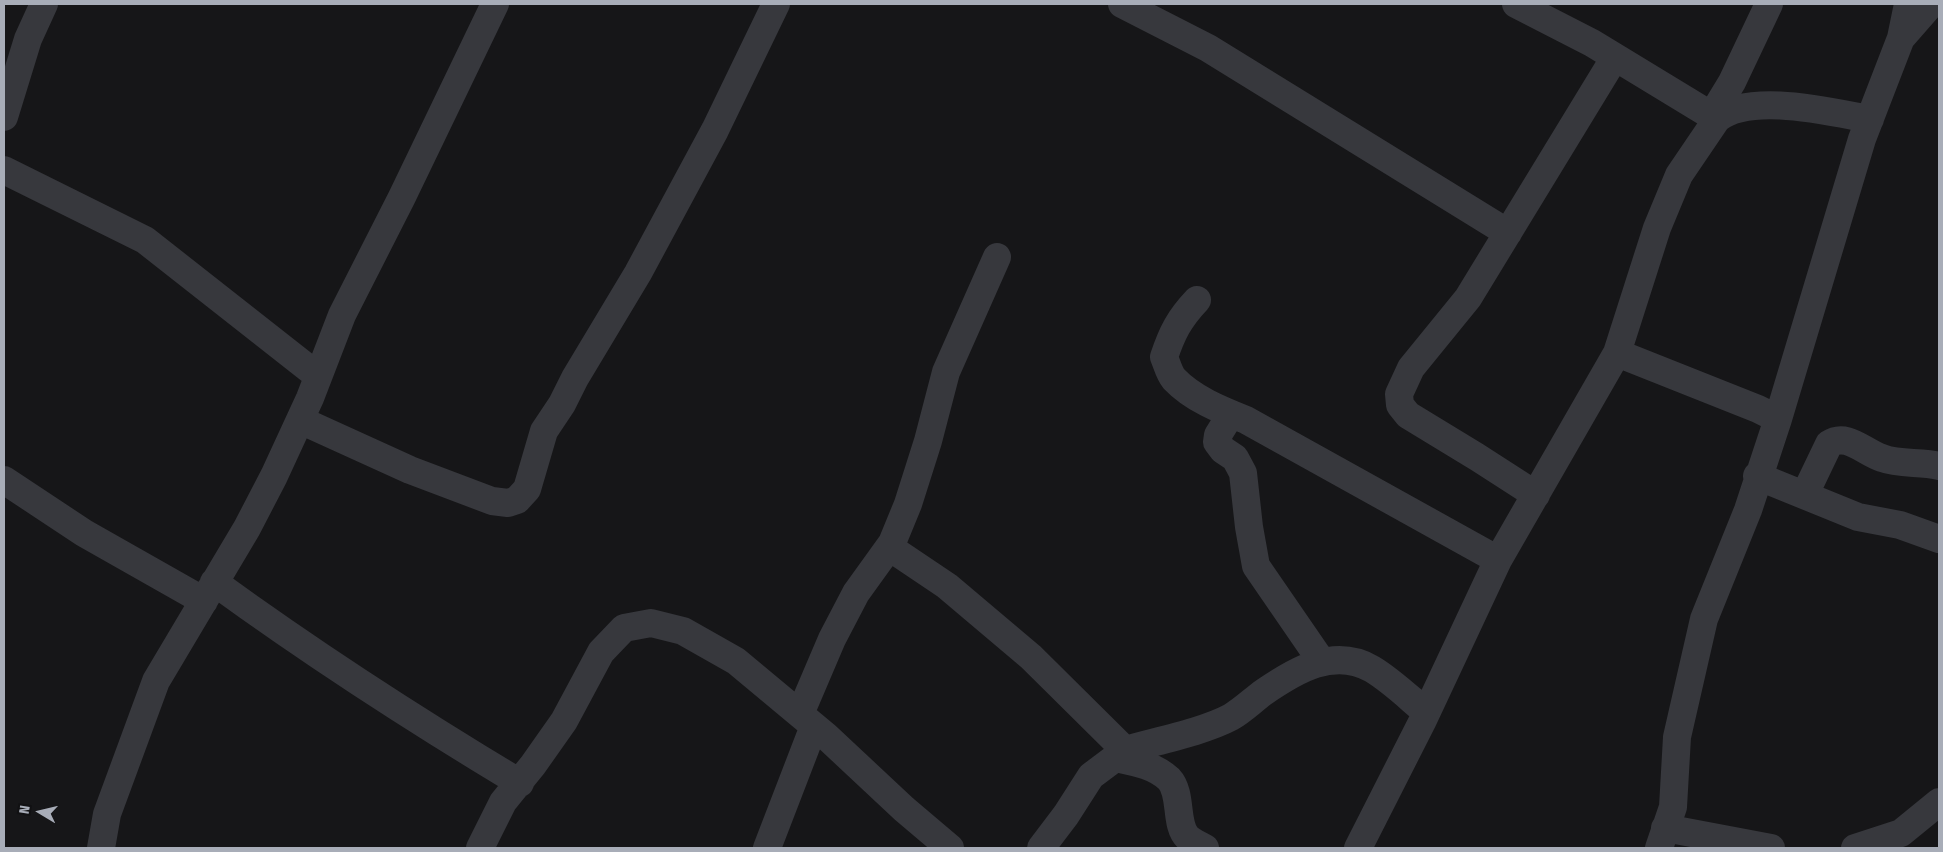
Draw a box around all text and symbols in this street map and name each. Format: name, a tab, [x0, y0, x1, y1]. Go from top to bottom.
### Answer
north arrow	[15, 787, 65, 837]
text: N	[16, 804, 34, 815]

